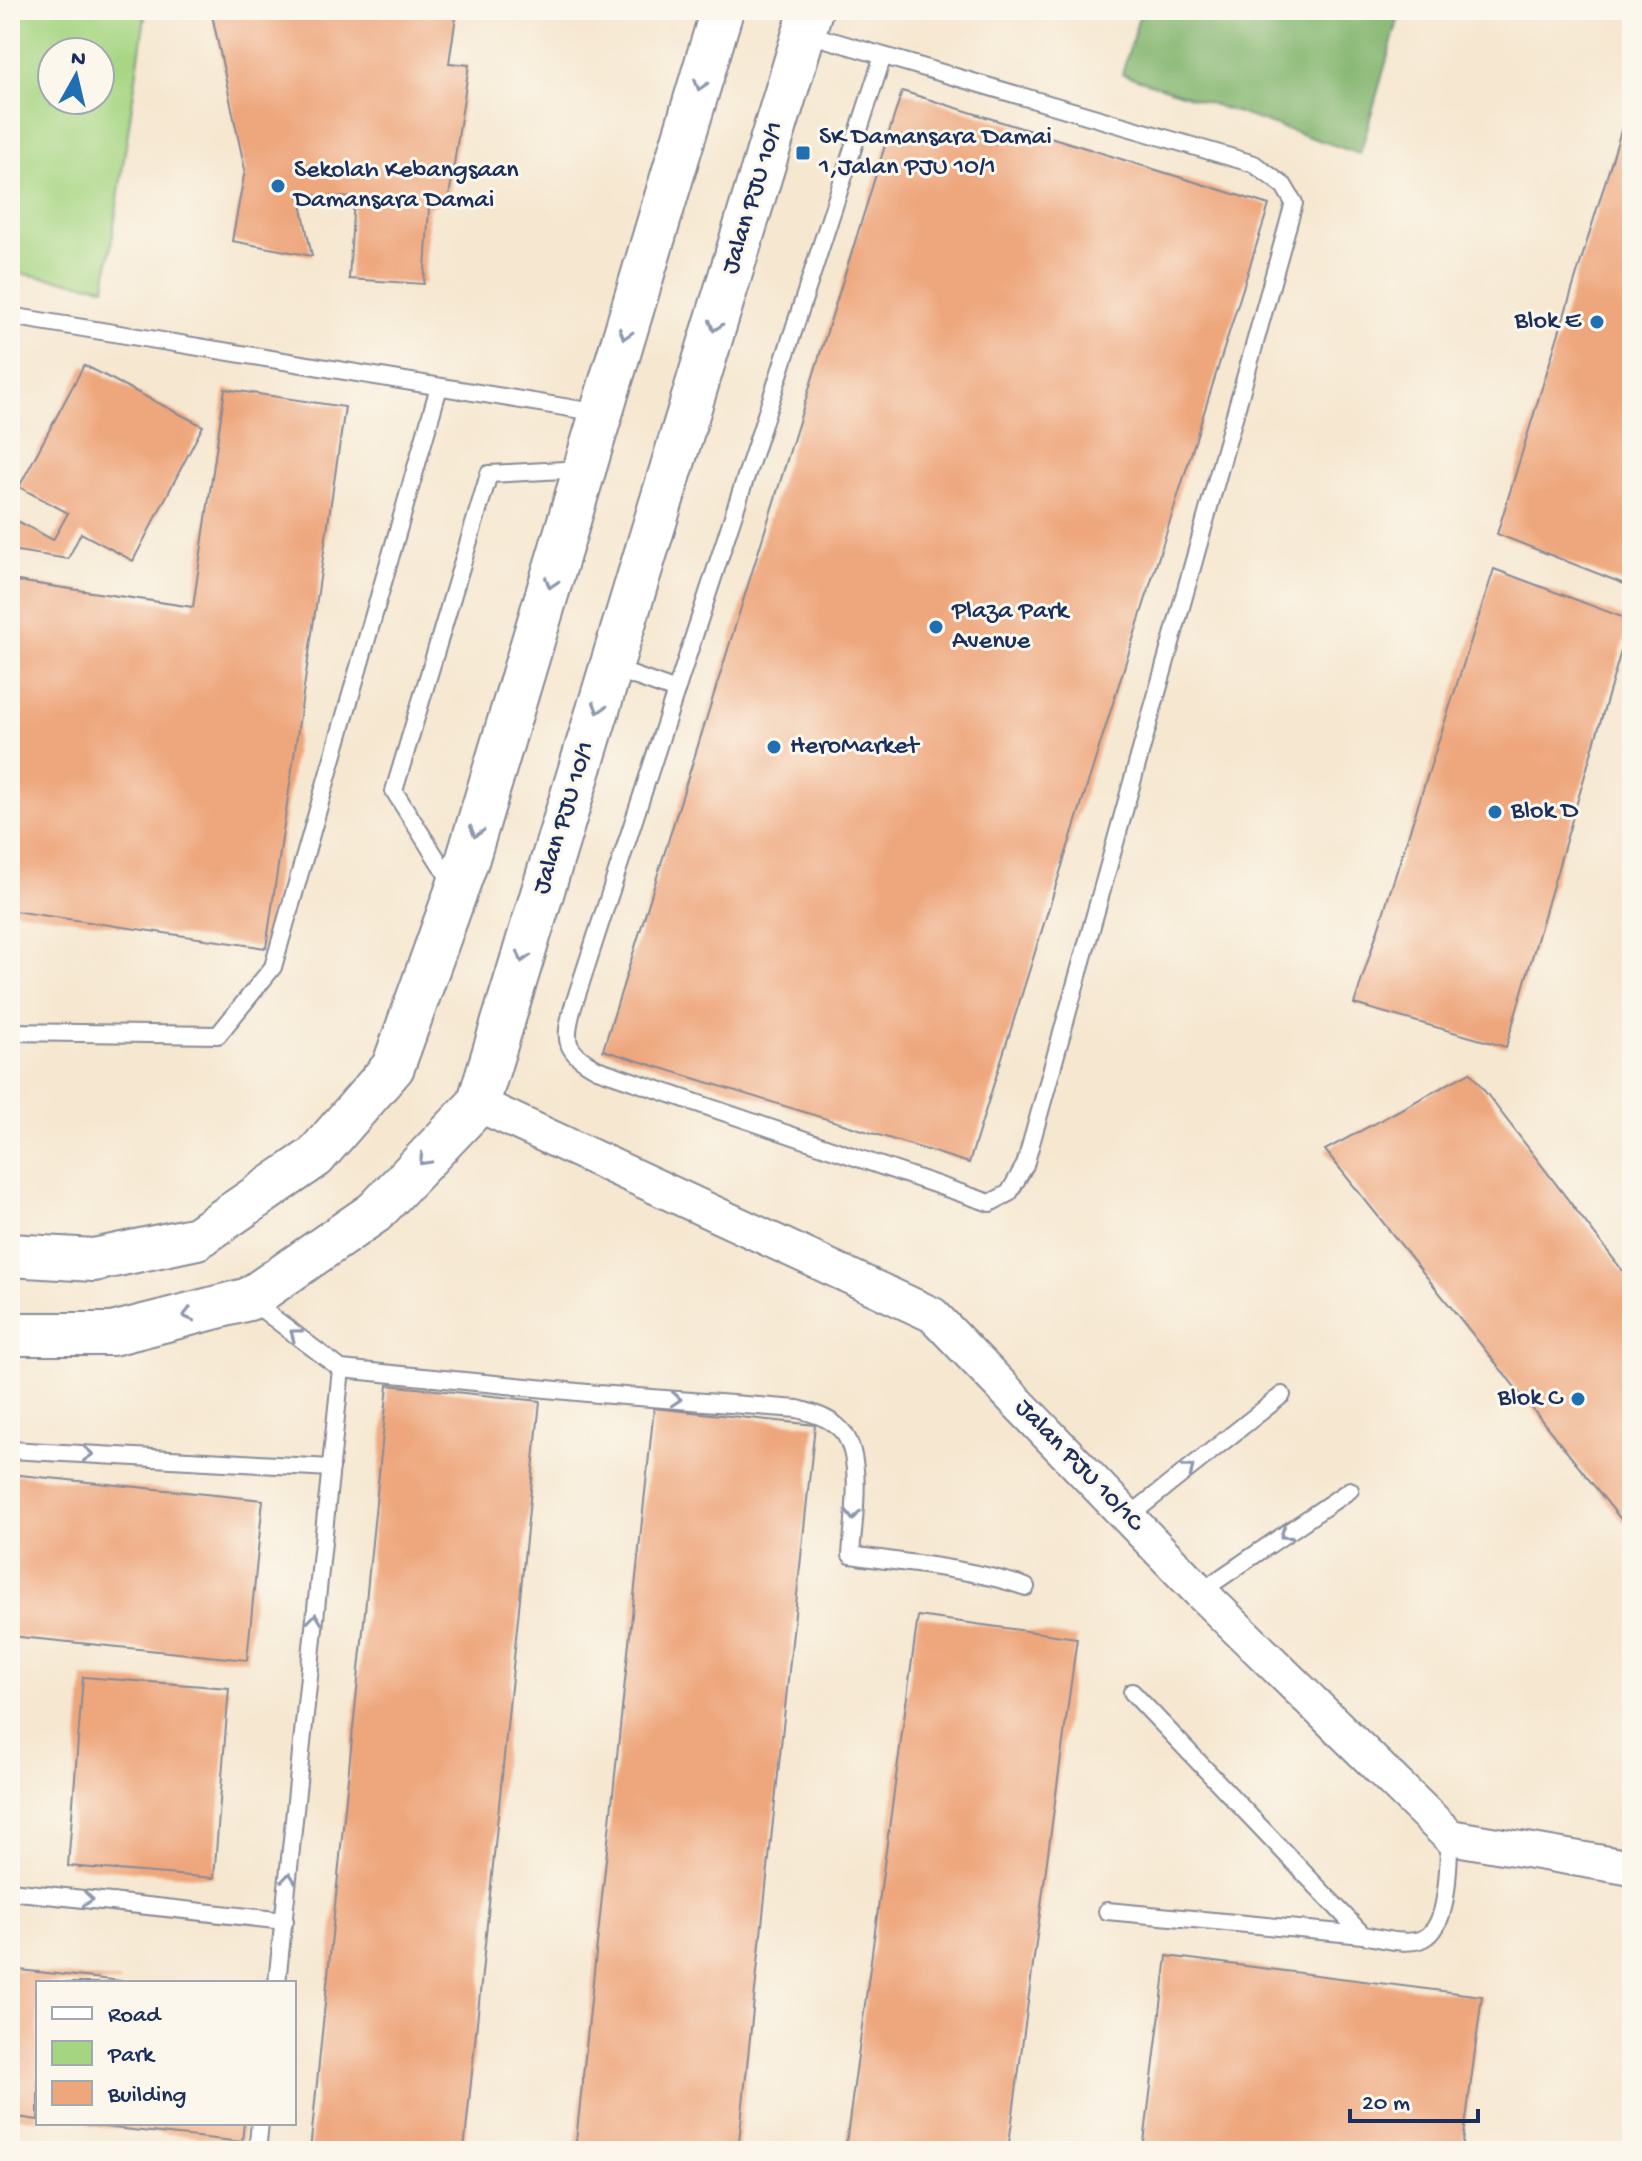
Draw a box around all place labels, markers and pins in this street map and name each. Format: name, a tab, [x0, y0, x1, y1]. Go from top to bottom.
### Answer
place label: SK Damansara Damai 1,Jalan PJU 10/1	[818, 123, 1052, 184]
marker: SK Damansara Damai 1,Jalan PJU 10/1	[794, 144, 812, 162]
place label: Sekolah Kebangsaan Damansara Damai	[292, 156, 519, 217]
marker: Sekolah Kebangsaan Damansara Damai	[269, 177, 287, 195]
place label: Blok E	[1514, 307, 1582, 338]
marker: Blok E	[1588, 313, 1606, 331]
place label: Plaza Park Avenue	[951, 597, 1071, 658]
marker: Plaza Park Avenue	[927, 618, 945, 636]
place label: HeroMarket	[790, 732, 921, 763]
marker: HeroMarket	[765, 738, 783, 756]
place label: Blok D	[1510, 797, 1578, 828]
marker: Blok D	[1486, 803, 1504, 821]
place label: Blok C	[1497, 1384, 1564, 1415]
marker: Blok C	[1569, 1390, 1587, 1408]

